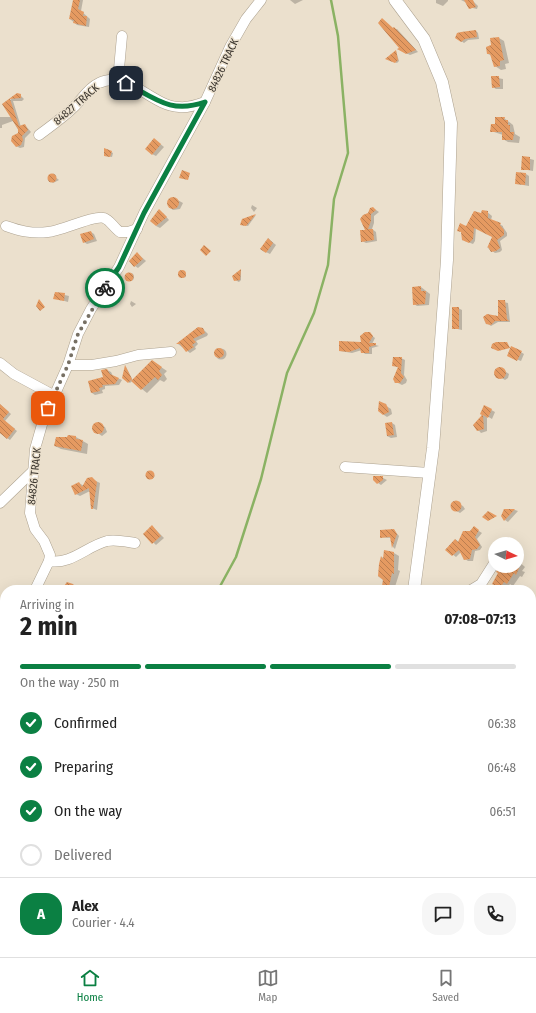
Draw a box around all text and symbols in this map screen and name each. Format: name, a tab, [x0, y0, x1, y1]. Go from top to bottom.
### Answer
street label: 84826 TRACK	[205, 36, 242, 94]
pin	[109, 66, 143, 100]
icon: home	[115, 72, 137, 94]
street label: 84827 TRACK	[51, 81, 102, 128]
courier	[85, 268, 125, 308]
icon: bike	[94, 277, 116, 299]
pin	[31, 391, 65, 425]
icon: bag	[37, 397, 59, 419]
street label: 84826 TRACK	[25, 447, 44, 505]
north arrow	[488, 537, 524, 573]
map controls	[488, 537, 524, 573]
text: Arriving in	[20, 597, 74, 612]
text: 07:08–07:13	[444, 610, 516, 628]
text: 2 min	[20, 611, 78, 642]
text: On the way · 250 m	[20, 675, 119, 690]
icon: check	[20, 712, 42, 734]
text: Confirmed	[54, 714, 117, 732]
text: 06:38	[488, 716, 516, 731]
icon: check	[20, 756, 42, 778]
text: Preparing	[54, 758, 113, 776]
text: 06:48	[487, 760, 516, 775]
icon: check	[20, 800, 42, 822]
text: On the way	[54, 802, 122, 820]
text: 06:51	[490, 804, 516, 819]
text: Delivered	[54, 846, 112, 864]
button: chat	[422, 893, 464, 935]
button: phone	[474, 893, 516, 935]
text: Alex	[72, 897, 99, 915]
text: A	[37, 905, 45, 923]
text: Courier · 4.4	[72, 915, 135, 930]
tab: Home	[77, 967, 103, 1004]
tab: Map	[257, 967, 279, 1004]
tab: Saved	[432, 967, 459, 1004]

